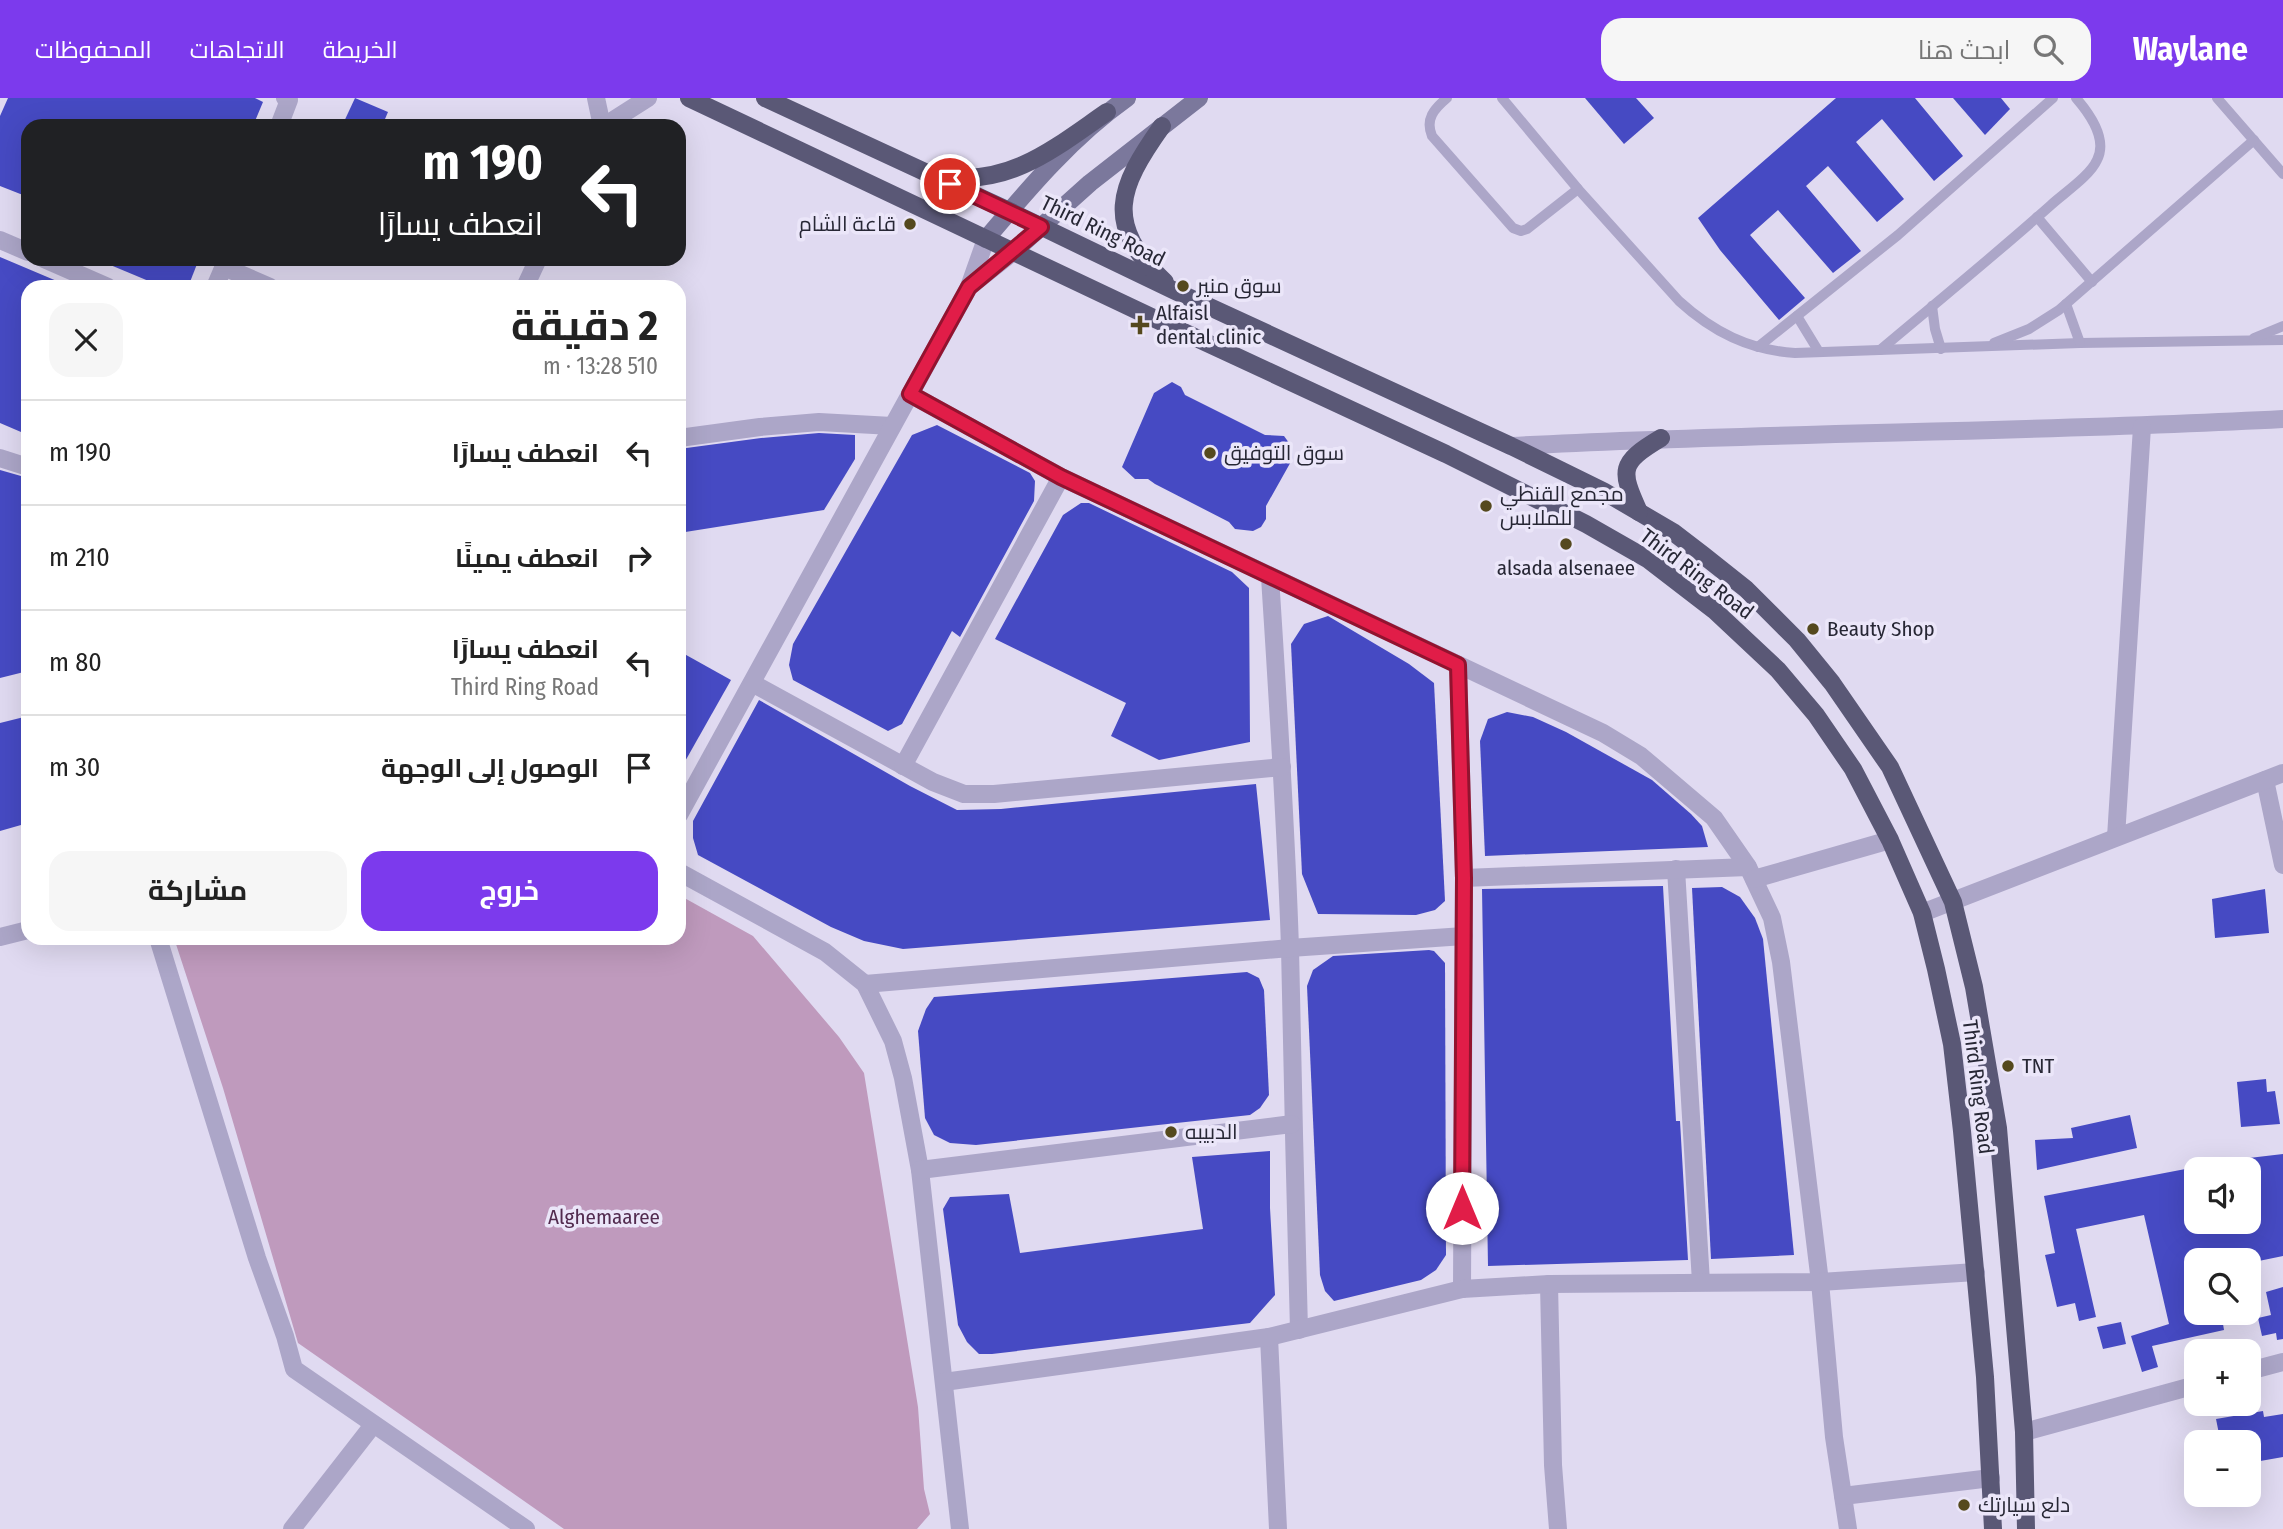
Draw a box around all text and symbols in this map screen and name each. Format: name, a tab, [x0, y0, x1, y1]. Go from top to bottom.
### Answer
search box	[1601, 18, 2091, 81]
text: Waylane	[2133, 29, 2248, 69]
icon: search	[2029, 30, 2067, 68]
text: ابحث هنا	[1918, 35, 2011, 66]
text: المحفوظات	[35, 36, 152, 64]
text: الاتجاهات	[190, 36, 285, 64]
text: الخريطة	[323, 36, 398, 64]
text: 190 m	[423, 133, 543, 192]
icon: left	[567, 147, 658, 238]
pin	[920, 154, 980, 214]
icon: arrive	[931, 165, 969, 203]
street label: Third Ring Road	[1037, 190, 1169, 272]
text: انعطف يسارًا	[378, 205, 543, 243]
place label: قاعة الشام	[799, 211, 896, 238]
marker: قاعة الشام	[902, 216, 918, 232]
place label: سوق منير	[1196, 273, 1282, 299]
marker: سوق منير	[1175, 278, 1191, 294]
place label: Alfaisl dental clinic	[1156, 300, 1261, 350]
text: 2 دقيقة	[511, 301, 658, 351]
button: close	[49, 303, 123, 377]
marker: Alfaisl dental clinic	[1130, 315, 1150, 335]
text: 510 m · 13:28	[543, 352, 658, 380]
icon: left	[620, 434, 658, 472]
text: 190 m	[49, 437, 111, 468]
text: انعطف يسارًا	[452, 438, 599, 469]
place label: سوق التوفيق	[1224, 440, 1344, 466]
marker: سوق التوفيق	[1202, 445, 1218, 461]
place label: مجمع القنطي للملابس	[1500, 481, 1624, 531]
marker: مجمع القنطي للملابس	[1478, 498, 1494, 514]
street label: Third Ring Road	[1635, 523, 1759, 625]
marker: alsada alsenaee	[1558, 536, 1574, 552]
icon: right	[620, 539, 658, 577]
text: 210 m	[49, 542, 110, 573]
text: انعطف يمينًا	[455, 543, 599, 574]
place label: alsada alsenaee	[1497, 555, 1635, 581]
place label: Beauty Shop	[1827, 616, 1935, 642]
marker: Beauty Shop	[1805, 621, 1821, 637]
text: انعطف يسارًا	[452, 634, 599, 665]
icon: left	[620, 644, 658, 682]
text: 80 m	[49, 647, 102, 678]
text: Third Ring Road	[451, 673, 599, 701]
icon: arrive	[620, 749, 658, 787]
text: 30 m	[49, 752, 100, 783]
text: الوصول إلى الوجهة	[381, 753, 599, 784]
button: مشاركة	[49, 851, 347, 931]
button: خروج	[361, 851, 658, 931]
street label: Third Ring Road	[1957, 1018, 1999, 1156]
place label: TNT	[2022, 1053, 2054, 1079]
marker: TNT	[2000, 1058, 2016, 1074]
place label: الدبيبه	[1185, 1119, 1238, 1145]
marker: الدبيبه	[1163, 1124, 1179, 1140]
map controls	[2184, 1157, 2261, 1507]
button: sound	[2184, 1157, 2261, 1234]
position arrow	[1425, 1171, 1499, 1245]
park label: Alghemaaree	[548, 1204, 660, 1230]
button: search	[2184, 1248, 2261, 1325]
button: +	[2184, 1339, 2261, 1416]
button: −	[2184, 1430, 2261, 1507]
place label: دلع سيارتك	[1978, 1492, 2070, 1519]
marker: دلع سيارتك	[1956, 1497, 1972, 1513]

